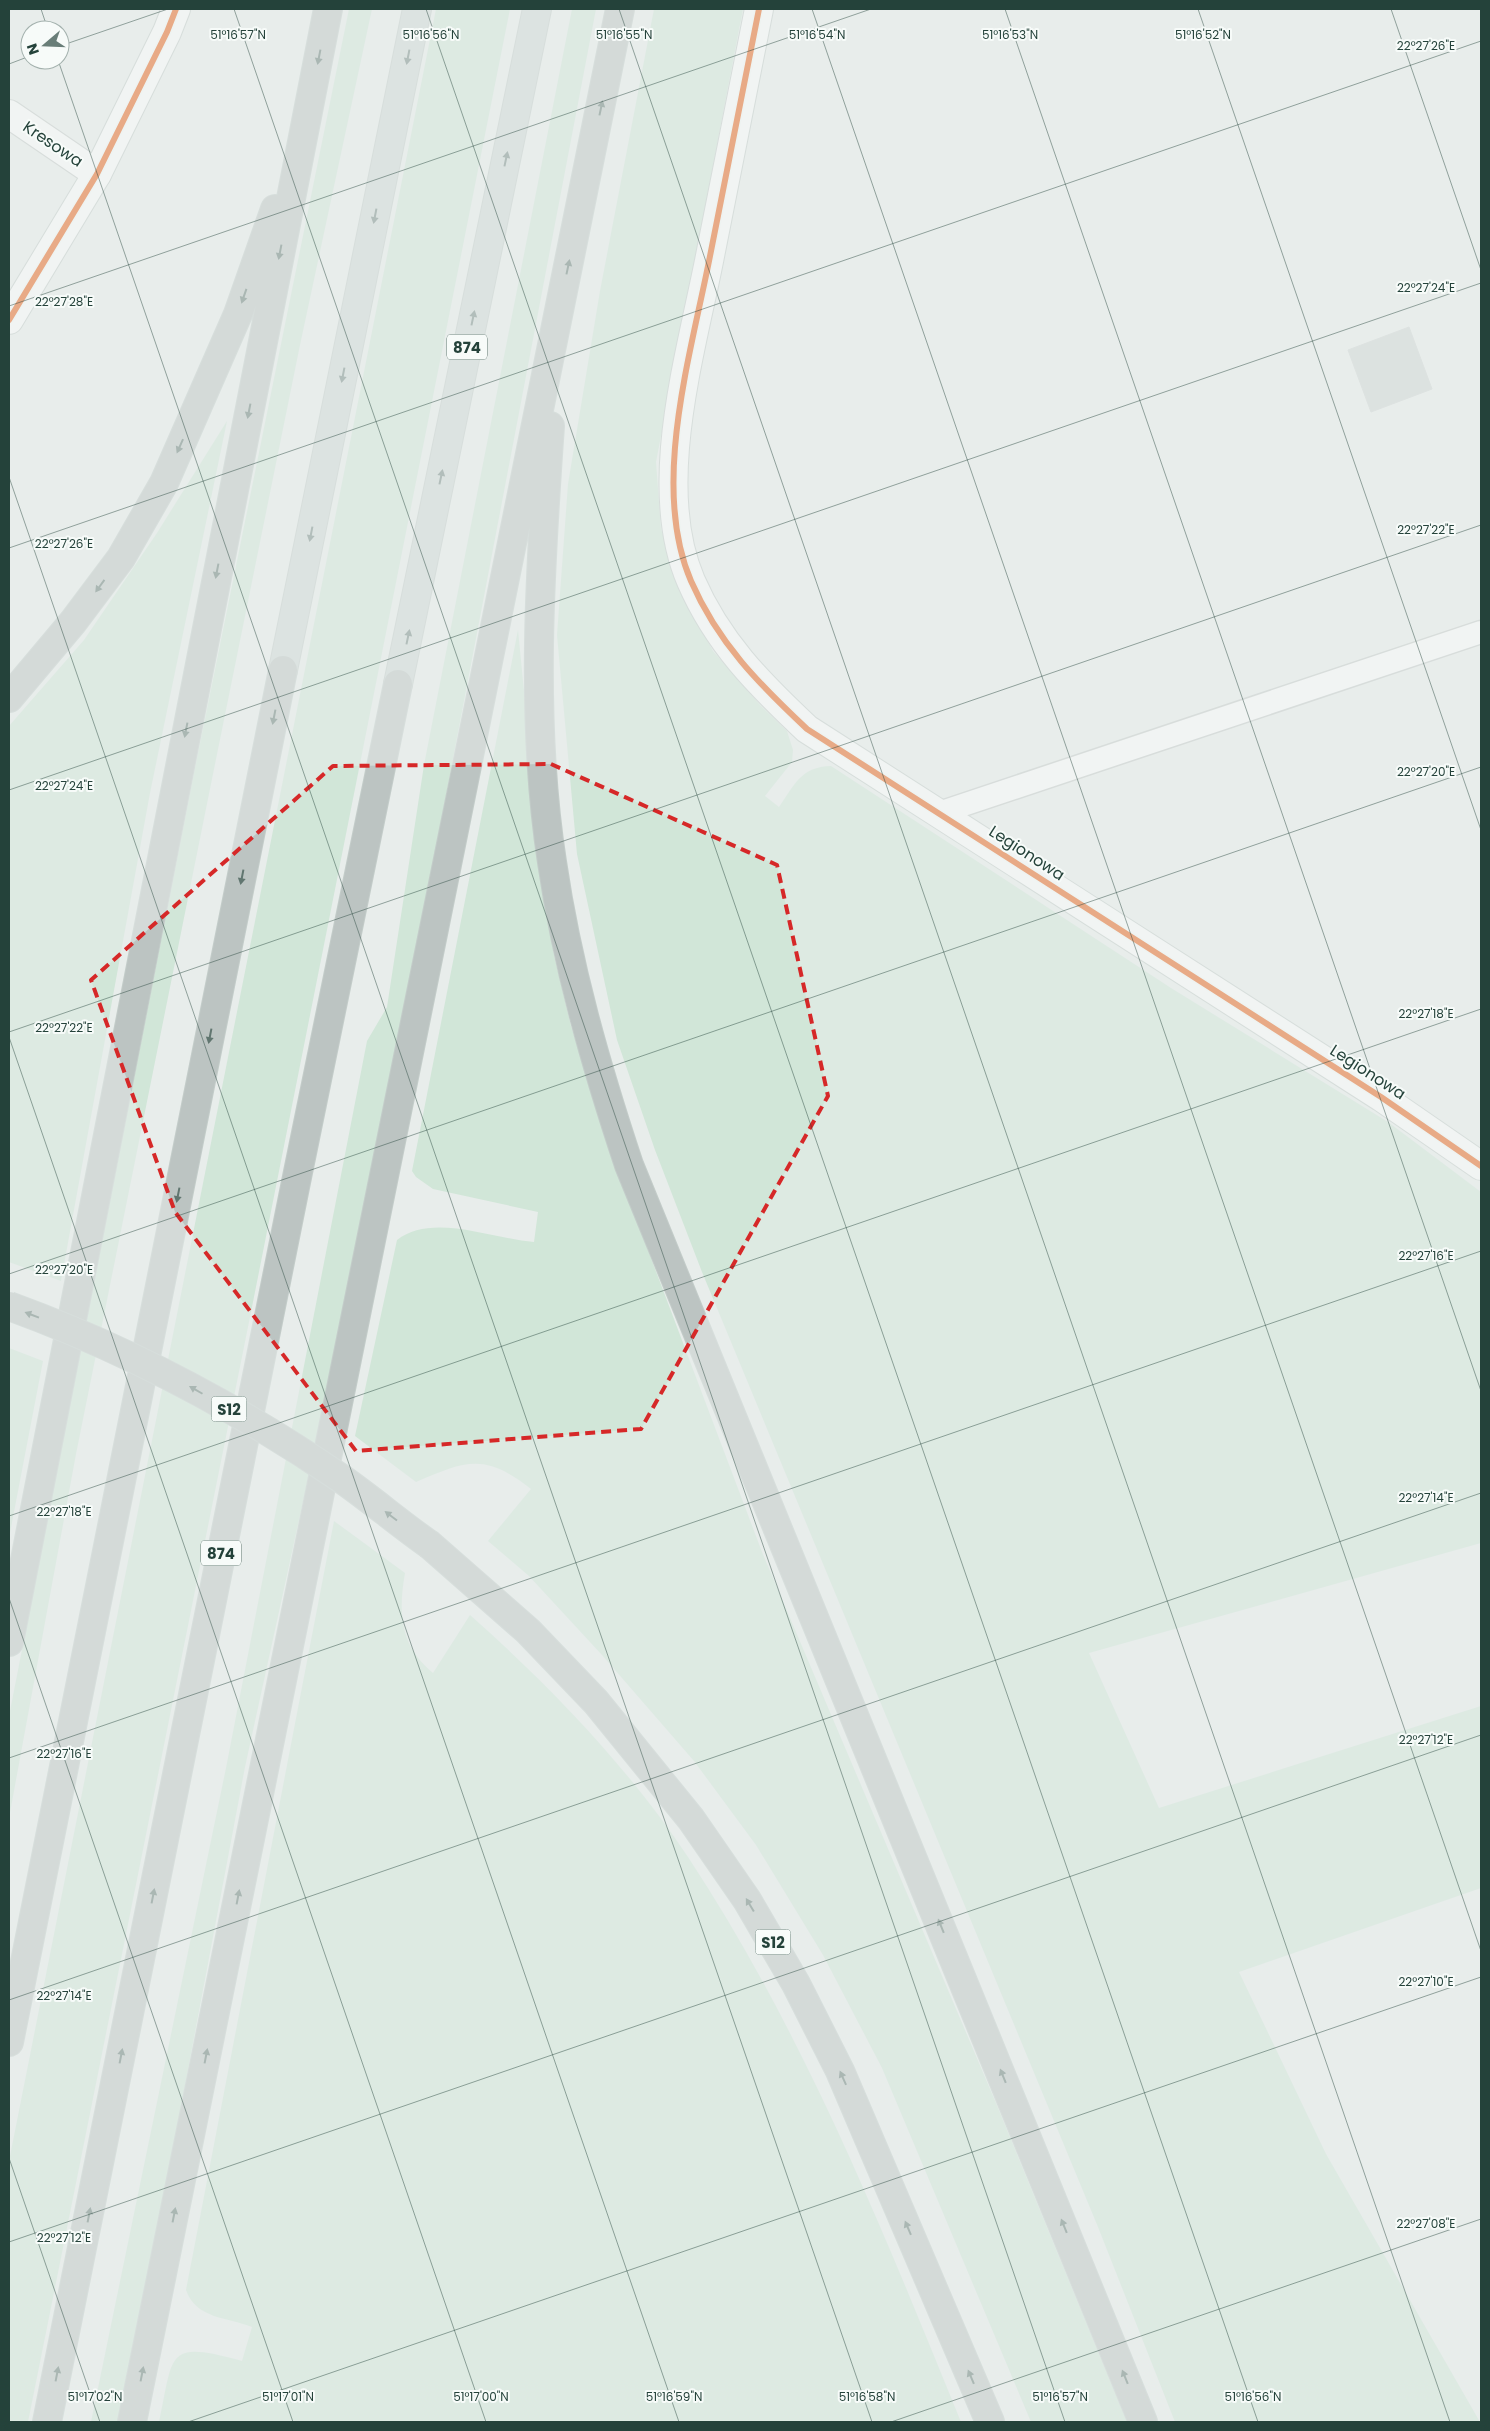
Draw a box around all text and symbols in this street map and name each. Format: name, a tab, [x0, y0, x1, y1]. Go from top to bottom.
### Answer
north arrow	[20, 20, 70, 70]
text: 51°16'57"N	[210, 26, 266, 43]
text: 51°16'56"N	[403, 26, 459, 43]
text: 51°16'55"N	[596, 26, 652, 43]
text: 51°16'54"N	[789, 26, 845, 43]
text: 51°16'53"N	[982, 26, 1038, 43]
text: 51°16'52"N	[1175, 26, 1231, 43]
text: 22°27'26"E	[1397, 37, 1455, 54]
text: N	[22, 41, 44, 57]
one-way arrow	[314, 49, 322, 65]
one-way arrow	[403, 49, 411, 65]
one-way arrow	[597, 99, 605, 115]
street label: Kresowa	[18, 115, 88, 173]
one-way arrow	[502, 152, 510, 167]
one-way arrow	[371, 208, 379, 224]
one-way arrow	[276, 244, 284, 260]
one-way arrow	[564, 258, 572, 274]
text: 22°27'24"E	[1397, 279, 1455, 296]
one-way arrow	[240, 289, 248, 304]
text: 22°27'28"E	[35, 293, 93, 310]
one-way arrow	[469, 311, 477, 326]
road number: 874	[447, 334, 487, 360]
one-way arrow	[339, 367, 347, 383]
one-way arrow	[245, 404, 253, 419]
one-way arrow	[176, 439, 184, 453]
one-way arrow	[437, 469, 445, 485]
text: 22°27'22"E	[1397, 521, 1455, 538]
one-way arrow	[306, 527, 314, 543]
text: 22°27'26"E	[35, 535, 93, 552]
one-way arrow	[213, 563, 221, 579]
one-way arrow	[95, 579, 105, 593]
one-way arrow	[404, 629, 412, 644]
one-way arrow	[269, 710, 277, 726]
one-way arrow	[182, 723, 190, 738]
text: 22°27'20"E	[1397, 763, 1455, 780]
text: 22°27'24"E	[35, 777, 93, 794]
street label: Legionowa	[985, 820, 1069, 886]
one-way arrow	[237, 869, 245, 885]
text: 22°27'18"E	[1398, 1005, 1454, 1022]
text: 22°27'22"E	[35, 1019, 93, 1036]
one-way arrow	[206, 1028, 214, 1044]
street label: Legionowa	[1326, 1039, 1410, 1105]
one-way arrow	[174, 1188, 182, 1203]
text: 22°27'16"E	[1398, 1247, 1454, 1264]
text: 22°27'20"E	[35, 1261, 93, 1278]
one-way arrow	[24, 1311, 39, 1319]
one-way arrow	[189, 1386, 202, 1395]
road number: S12	[212, 1396, 246, 1422]
text: 22°27'14"E	[1398, 1489, 1454, 1506]
text: 22°27'18"E	[36, 1503, 92, 1520]
one-way arrow	[385, 1511, 398, 1522]
road number: 874	[201, 1540, 241, 1566]
text: 22°27'12"E	[1399, 1731, 1453, 1748]
text: 22°27'16"E	[36, 1745, 92, 1762]
one-way arrow	[149, 1888, 157, 1904]
one-way arrow	[235, 1888, 243, 1904]
one-way arrow	[745, 1898, 754, 1911]
one-way arrow	[937, 1918, 944, 1933]
road number: S12	[756, 1930, 790, 1954]
text: 22°27'10"E	[1398, 1973, 1454, 1990]
text: 22°27'14"E	[36, 1987, 92, 2004]
one-way arrow	[117, 2047, 125, 2063]
one-way arrow	[202, 2048, 210, 2063]
one-way arrow	[998, 2069, 1006, 2083]
one-way arrow	[839, 2071, 847, 2085]
one-way arrow	[85, 2208, 93, 2223]
one-way arrow	[170, 2208, 178, 2223]
text: 22°27'08"E	[1397, 2215, 1455, 2232]
one-way arrow	[1060, 2219, 1067, 2234]
one-way arrow	[904, 2220, 911, 2235]
text: 22°27'12"E	[37, 2229, 91, 2246]
one-way arrow	[53, 2367, 61, 2382]
one-way arrow	[138, 2367, 146, 2382]
one-way arrow	[967, 2369, 975, 2384]
one-way arrow	[1121, 2369, 1129, 2384]
text: 51°17'02"N	[68, 2388, 122, 2405]
text: 51°17'01"N	[262, 2388, 314, 2405]
text: 51°17'00"N	[453, 2388, 509, 2405]
text: 51°16'59"N	[646, 2388, 702, 2405]
text: 51°16'58"N	[839, 2388, 895, 2405]
text: 51°16'57"N	[1032, 2388, 1088, 2405]
text: 51°16'56"N	[1225, 2388, 1281, 2405]

